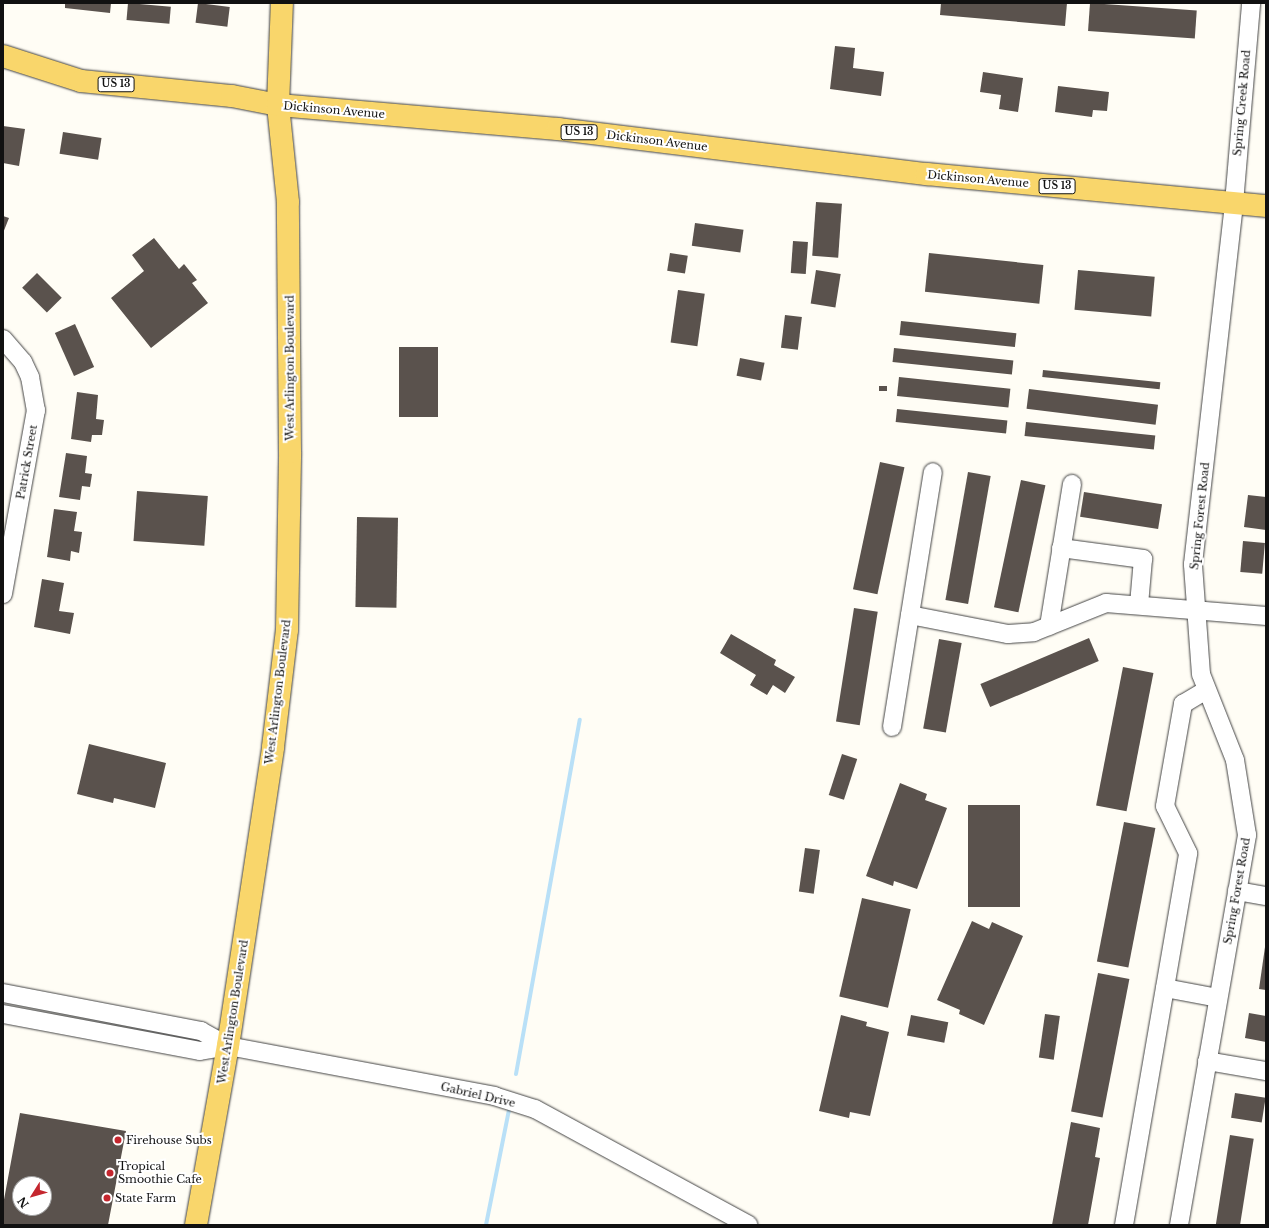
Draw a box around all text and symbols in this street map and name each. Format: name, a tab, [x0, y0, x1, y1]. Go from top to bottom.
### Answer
street label: Spring Creek Road	[1231, 49, 1253, 157]
road number: US 13	[97, 76, 135, 92]
street label: Dickinson Avenue	[282, 99, 386, 121]
road number: US 13	[560, 124, 598, 140]
street label: Dickinson Avenue	[605, 128, 709, 154]
street label: Dickinson Avenue	[926, 168, 1030, 190]
road number: US 13	[1038, 178, 1076, 194]
street label: West Arlington Boulevard	[283, 295, 297, 441]
street label: Patrick Street	[14, 424, 40, 500]
street label: Spring Forest Road	[1188, 462, 1212, 570]
street label: West Arlington Boulevard	[263, 619, 293, 765]
street label: Spring Forest Road	[1221, 837, 1253, 945]
street label: West Arlington Boulevard	[215, 939, 251, 1085]
street label: Gabriel Drive	[439, 1080, 517, 1110]
place label: Firehouse Subs	[126, 1133, 212, 1147]
marker: Firehouse Subs	[113, 1135, 123, 1145]
place label: Tropical Smoothie Cafe	[118, 1160, 202, 1186]
marker: Tropical Smoothie Cafe	[105, 1168, 115, 1178]
north arrow	[12, 1176, 52, 1216]
place label: State Farm	[115, 1191, 176, 1205]
marker: State Farm	[102, 1193, 112, 1203]
text: N	[15, 1194, 32, 1211]

